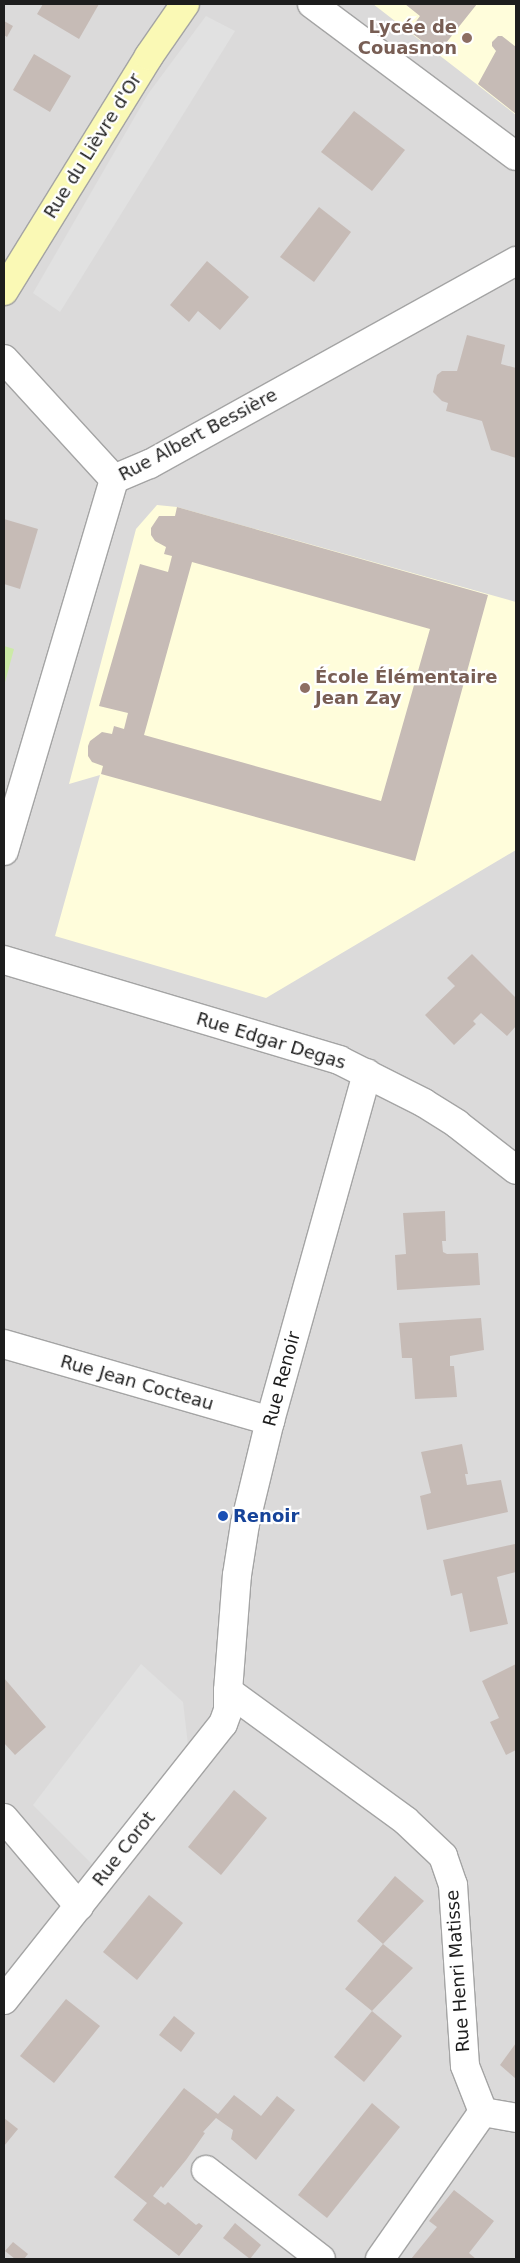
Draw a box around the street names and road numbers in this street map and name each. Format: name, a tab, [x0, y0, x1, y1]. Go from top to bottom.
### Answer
street label: Rue du Lièvre d'Or	[40, 69, 146, 223]
street label: Rue Albert Bessière	[115, 384, 281, 486]
street label: Rue Edgar Degas	[194, 1008, 348, 1074]
street label: Rue Renoir	[259, 1329, 305, 1429]
street label: Rue Jean Cocteau	[58, 1351, 216, 1415]
street label: Rue Corot	[88, 1807, 160, 1891]
street label: Rue Henri Matisse	[442, 1889, 474, 2053]

